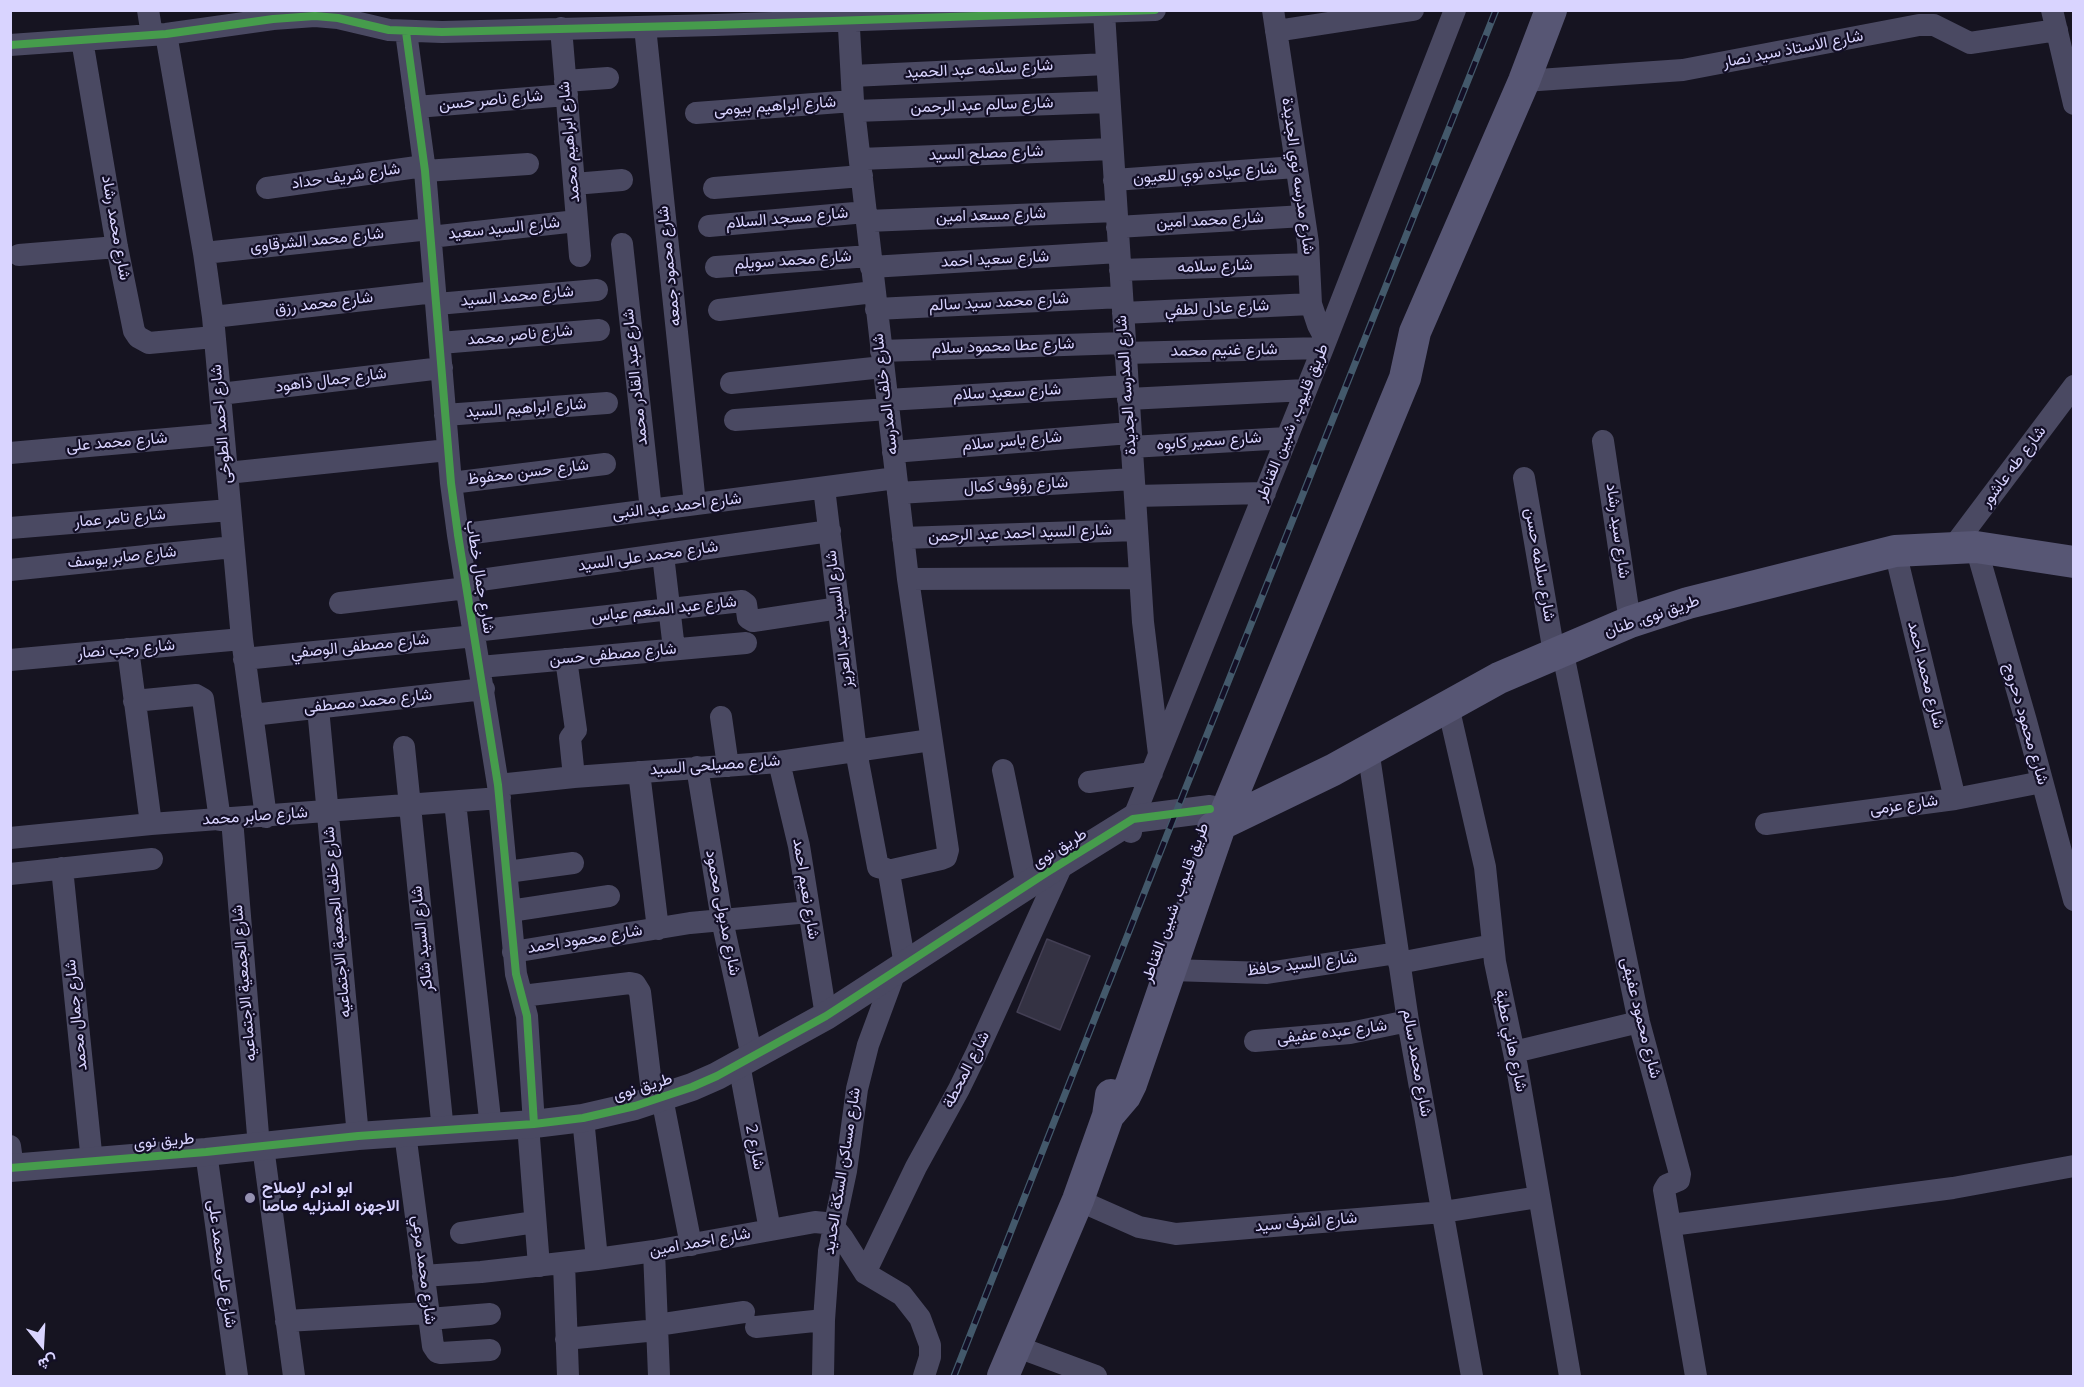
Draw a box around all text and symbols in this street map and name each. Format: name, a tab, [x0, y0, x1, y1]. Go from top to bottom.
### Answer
street label: شارع الاستاذ سيد نصار	[1721, 27, 1865, 73]
street label: شارع سلامه عبد الحميد	[904, 57, 1054, 83]
street label: شارع ابراهيم محمد	[555, 80, 585, 204]
street label: شارع ناصر حسن	[438, 87, 544, 115]
street label: شارع ابراهيم بيومى	[713, 93, 837, 121]
street label: شارع سالم عبد الرحمن	[910, 94, 1054, 118]
street label: شارع مدرسه نوي الجديدة	[1276, 96, 1318, 256]
street label: شارع مصلح السيد	[928, 142, 1044, 166]
street label: شارع عياده نوي للعيون	[1132, 159, 1278, 189]
street label: شارع شريف حداد	[290, 160, 402, 194]
street label: شارع محمد رشاد	[96, 174, 134, 282]
street label: شارع مسجد السلام	[725, 204, 849, 234]
street label: شارع مسعد امين	[936, 204, 1046, 228]
street label: شارع محمود جمعه	[654, 205, 686, 327]
street label: شارع محمد امين	[1156, 209, 1264, 233]
street label: شارع السيد سعيد	[447, 214, 561, 244]
street label: شارع محمد الشرقاوى	[249, 224, 385, 258]
street label: شارع محمد سويلم	[734, 247, 852, 275]
street label: شارع سعيد احمد	[940, 248, 1050, 272]
street label: شارع سلامه	[1177, 256, 1253, 278]
street label: شارع محمد السيد	[460, 282, 574, 312]
street label: شارع محمد رزق	[274, 288, 374, 320]
street label: شارع محمد سيد سالم	[929, 290, 1069, 316]
street label: شارع عادل لطفي	[1164, 297, 1270, 321]
street label: شارع عبد القادر محمد	[619, 308, 653, 446]
street label: شارع المدرسه الجديدة	[1113, 314, 1141, 456]
street label: شارع ناصر محمد	[466, 322, 574, 350]
street label: شارع خلف المدرسه	[869, 332, 903, 456]
street label: شارع عطا محمود سلام	[931, 335, 1075, 359]
street label: شارع غنيم محمد	[1170, 340, 1278, 362]
street label: طريق قليوب, شبين القناطر	[1253, 341, 1333, 505]
street label: شارع احمد الطوخى	[207, 363, 237, 485]
street label: شارع جمال ذاهود	[274, 365, 388, 397]
street label: شارع سعيد سلام	[952, 381, 1062, 405]
street label: شارع ابراهيم السيد	[465, 395, 587, 423]
street label: شارع طه عاشور	[1977, 423, 2051, 511]
street label: شارع ياسر سلام	[961, 428, 1063, 456]
street label: شارع محمد على	[66, 429, 168, 457]
street label: شارع سمير كابوه	[1156, 429, 1262, 455]
street label: شارع حسن محفوظ	[466, 456, 590, 490]
street label: شارع رؤوف كمال	[963, 474, 1069, 498]
street label: شارع سيد رشاد	[1601, 482, 1633, 580]
street label: شارع احمد عبد النبى	[611, 490, 743, 524]
street label: شارع تامر عمار	[73, 505, 167, 533]
street label: شارع سلامه حسن	[1520, 507, 1558, 623]
street label: شارع جمال خطاب	[461, 519, 497, 635]
street label: شارع السيد احمد عبد الرحمن	[928, 521, 1112, 547]
street label: شارع محمد على السيد	[577, 538, 719, 576]
street label: شارع صابر يوسف	[67, 543, 177, 573]
street label: شارع السيد عبد العزيز	[822, 549, 858, 689]
street label: طريق نوى, طنان	[1602, 592, 1702, 642]
street label: شارع عبد المنعم عباس	[590, 593, 738, 627]
street label: شارع محمد احمد	[1902, 619, 1948, 731]
street label: شارع مصطفى الوصفي	[290, 630, 430, 664]
street label: شارع رجب نصار	[76, 636, 176, 664]
street label: شارع مصطفى حسن	[549, 640, 677, 670]
street label: شارع محمود دحروج	[1998, 661, 2052, 787]
street label: شارع محمد مصطفى	[303, 686, 433, 718]
street label: شارع مصيلحى السيد	[649, 752, 781, 780]
street label: شارع عزمى	[1869, 792, 1939, 820]
street label: شارع صابر محمد	[201, 804, 309, 830]
street label: طريق قليوب, شبين القناطر	[1138, 820, 1214, 986]
street label: طريق نوى	[1029, 825, 1091, 873]
street label: شارع خلف الجمعية الاجتماعيه	[320, 826, 356, 1018]
street label: شارع نعيم احمد	[788, 837, 822, 941]
street label: شارع مدبولى محمود	[700, 849, 744, 977]
street label: شارع السيد شاكر	[408, 885, 438, 993]
street label: شارع الجمعية الاجتماعيه	[229, 904, 261, 1062]
street label: شارع محمود احمد	[526, 921, 644, 959]
street label: شارع السيد حافظ	[1246, 949, 1358, 981]
street label: شارع محمود عفيفى	[1616, 955, 1664, 1081]
street label: شارع جمال محمد	[62, 958, 92, 1072]
street label: شارع هاني عطية	[1490, 988, 1530, 1094]
street label: شارع محمد سالم	[1397, 1008, 1435, 1118]
street label: شارع عبده عفيفى	[1276, 1017, 1388, 1049]
street label: شارع المحطة	[939, 1028, 995, 1112]
street label: طريق نوى	[611, 1070, 675, 1106]
street label: شارع مساكن السكة الحديد	[820, 1086, 866, 1256]
street label: شارع 2	[740, 1123, 768, 1171]
street label: طريق نوى	[133, 1130, 195, 1154]
place label: ابو ادم لإصلاح الاجهزه المنزليه صاصا	[262, 1179, 400, 1217]
marker: ابو ادم لإصلاح الاجهزه المنزليه صاصا	[243, 1191, 257, 1205]
street label: شارع على محمد على	[202, 1199, 240, 1329]
street label: شارع اشرف سيد	[1254, 1209, 1358, 1237]
street label: شارع محمد مرعي	[407, 1214, 439, 1326]
street label: شارع احمد امين	[648, 1225, 752, 1261]
north arrow	[12, 1315, 72, 1375]
text: ش	[35, 1349, 60, 1376]

